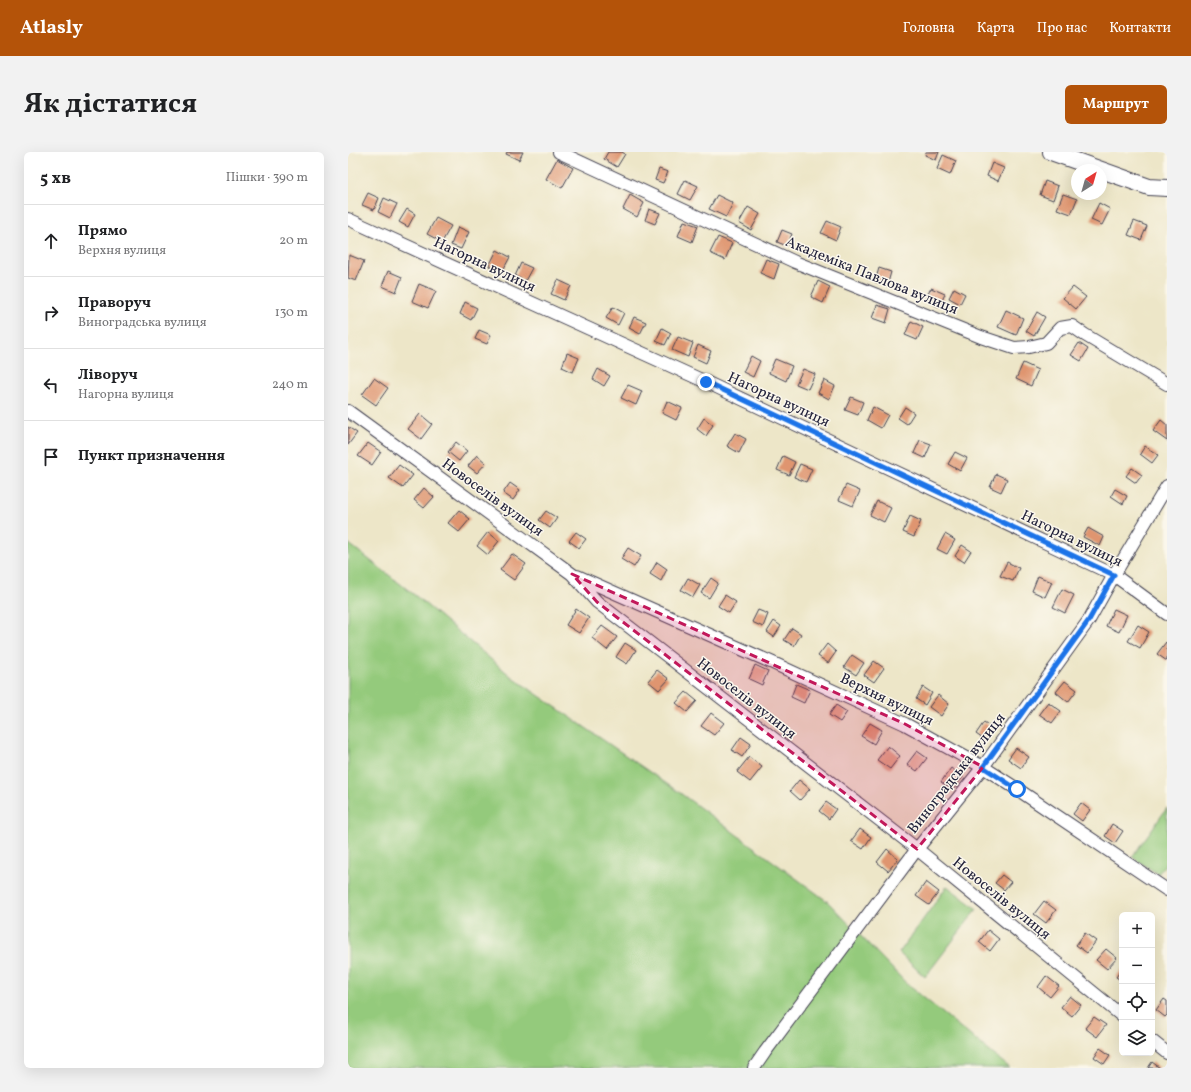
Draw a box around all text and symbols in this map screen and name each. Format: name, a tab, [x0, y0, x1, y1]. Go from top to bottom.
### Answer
text: Atlasly	[20, 15, 83, 41]
text: Головна	[903, 19, 955, 38]
text: Карта	[977, 19, 1015, 38]
text: Про нас	[1037, 19, 1087, 38]
text: Контакти	[1109, 19, 1171, 38]
text: Як дістатися	[24, 85, 197, 124]
button: Маршрут	[1065, 85, 1167, 124]
north arrow	[1071, 164, 1107, 200]
text: 5 хв	[40, 167, 71, 190]
text: Пішки · 390 m	[226, 169, 308, 187]
text: Прямо	[78, 221, 127, 242]
icon: ahead	[40, 230, 62, 252]
text: 20 m	[279, 232, 308, 250]
street label: Академіка Павлова вулиця	[782, 232, 961, 321]
street label: Нагорна вулиця	[430, 233, 539, 298]
text: Верхня вулиця	[78, 242, 166, 260]
text: Праворуч	[78, 293, 151, 314]
icon: right	[40, 302, 62, 324]
text: 130 m	[275, 304, 308, 322]
text: Виноградська вулиця	[78, 314, 207, 332]
text: Ліворуч	[78, 365, 138, 386]
street label: Нагорна вулиця	[724, 368, 833, 433]
route end	[697, 373, 715, 391]
icon: left	[40, 374, 62, 396]
text: 240 m	[272, 376, 308, 394]
text: Нагорна вулиця	[78, 386, 174, 404]
icon: arrive	[40, 446, 62, 468]
text: Пункт призначення	[78, 446, 225, 467]
street label: Новоселів вулиця	[437, 454, 547, 542]
street label: Нагорна вулиця	[1017, 506, 1126, 573]
street label: Новоселів вулиця	[692, 654, 800, 745]
street label: Верхня вулиця	[836, 669, 937, 732]
street label: Виноградська вулиця	[903, 709, 1011, 839]
route start	[1008, 780, 1026, 798]
street label: Новоселів вулиця	[947, 853, 1055, 946]
map controls	[1119, 912, 1155, 1056]
button: +	[1119, 912, 1155, 948]
button: −	[1119, 948, 1155, 984]
button: locate	[1119, 984, 1155, 1020]
button: layers	[1119, 1020, 1155, 1056]

